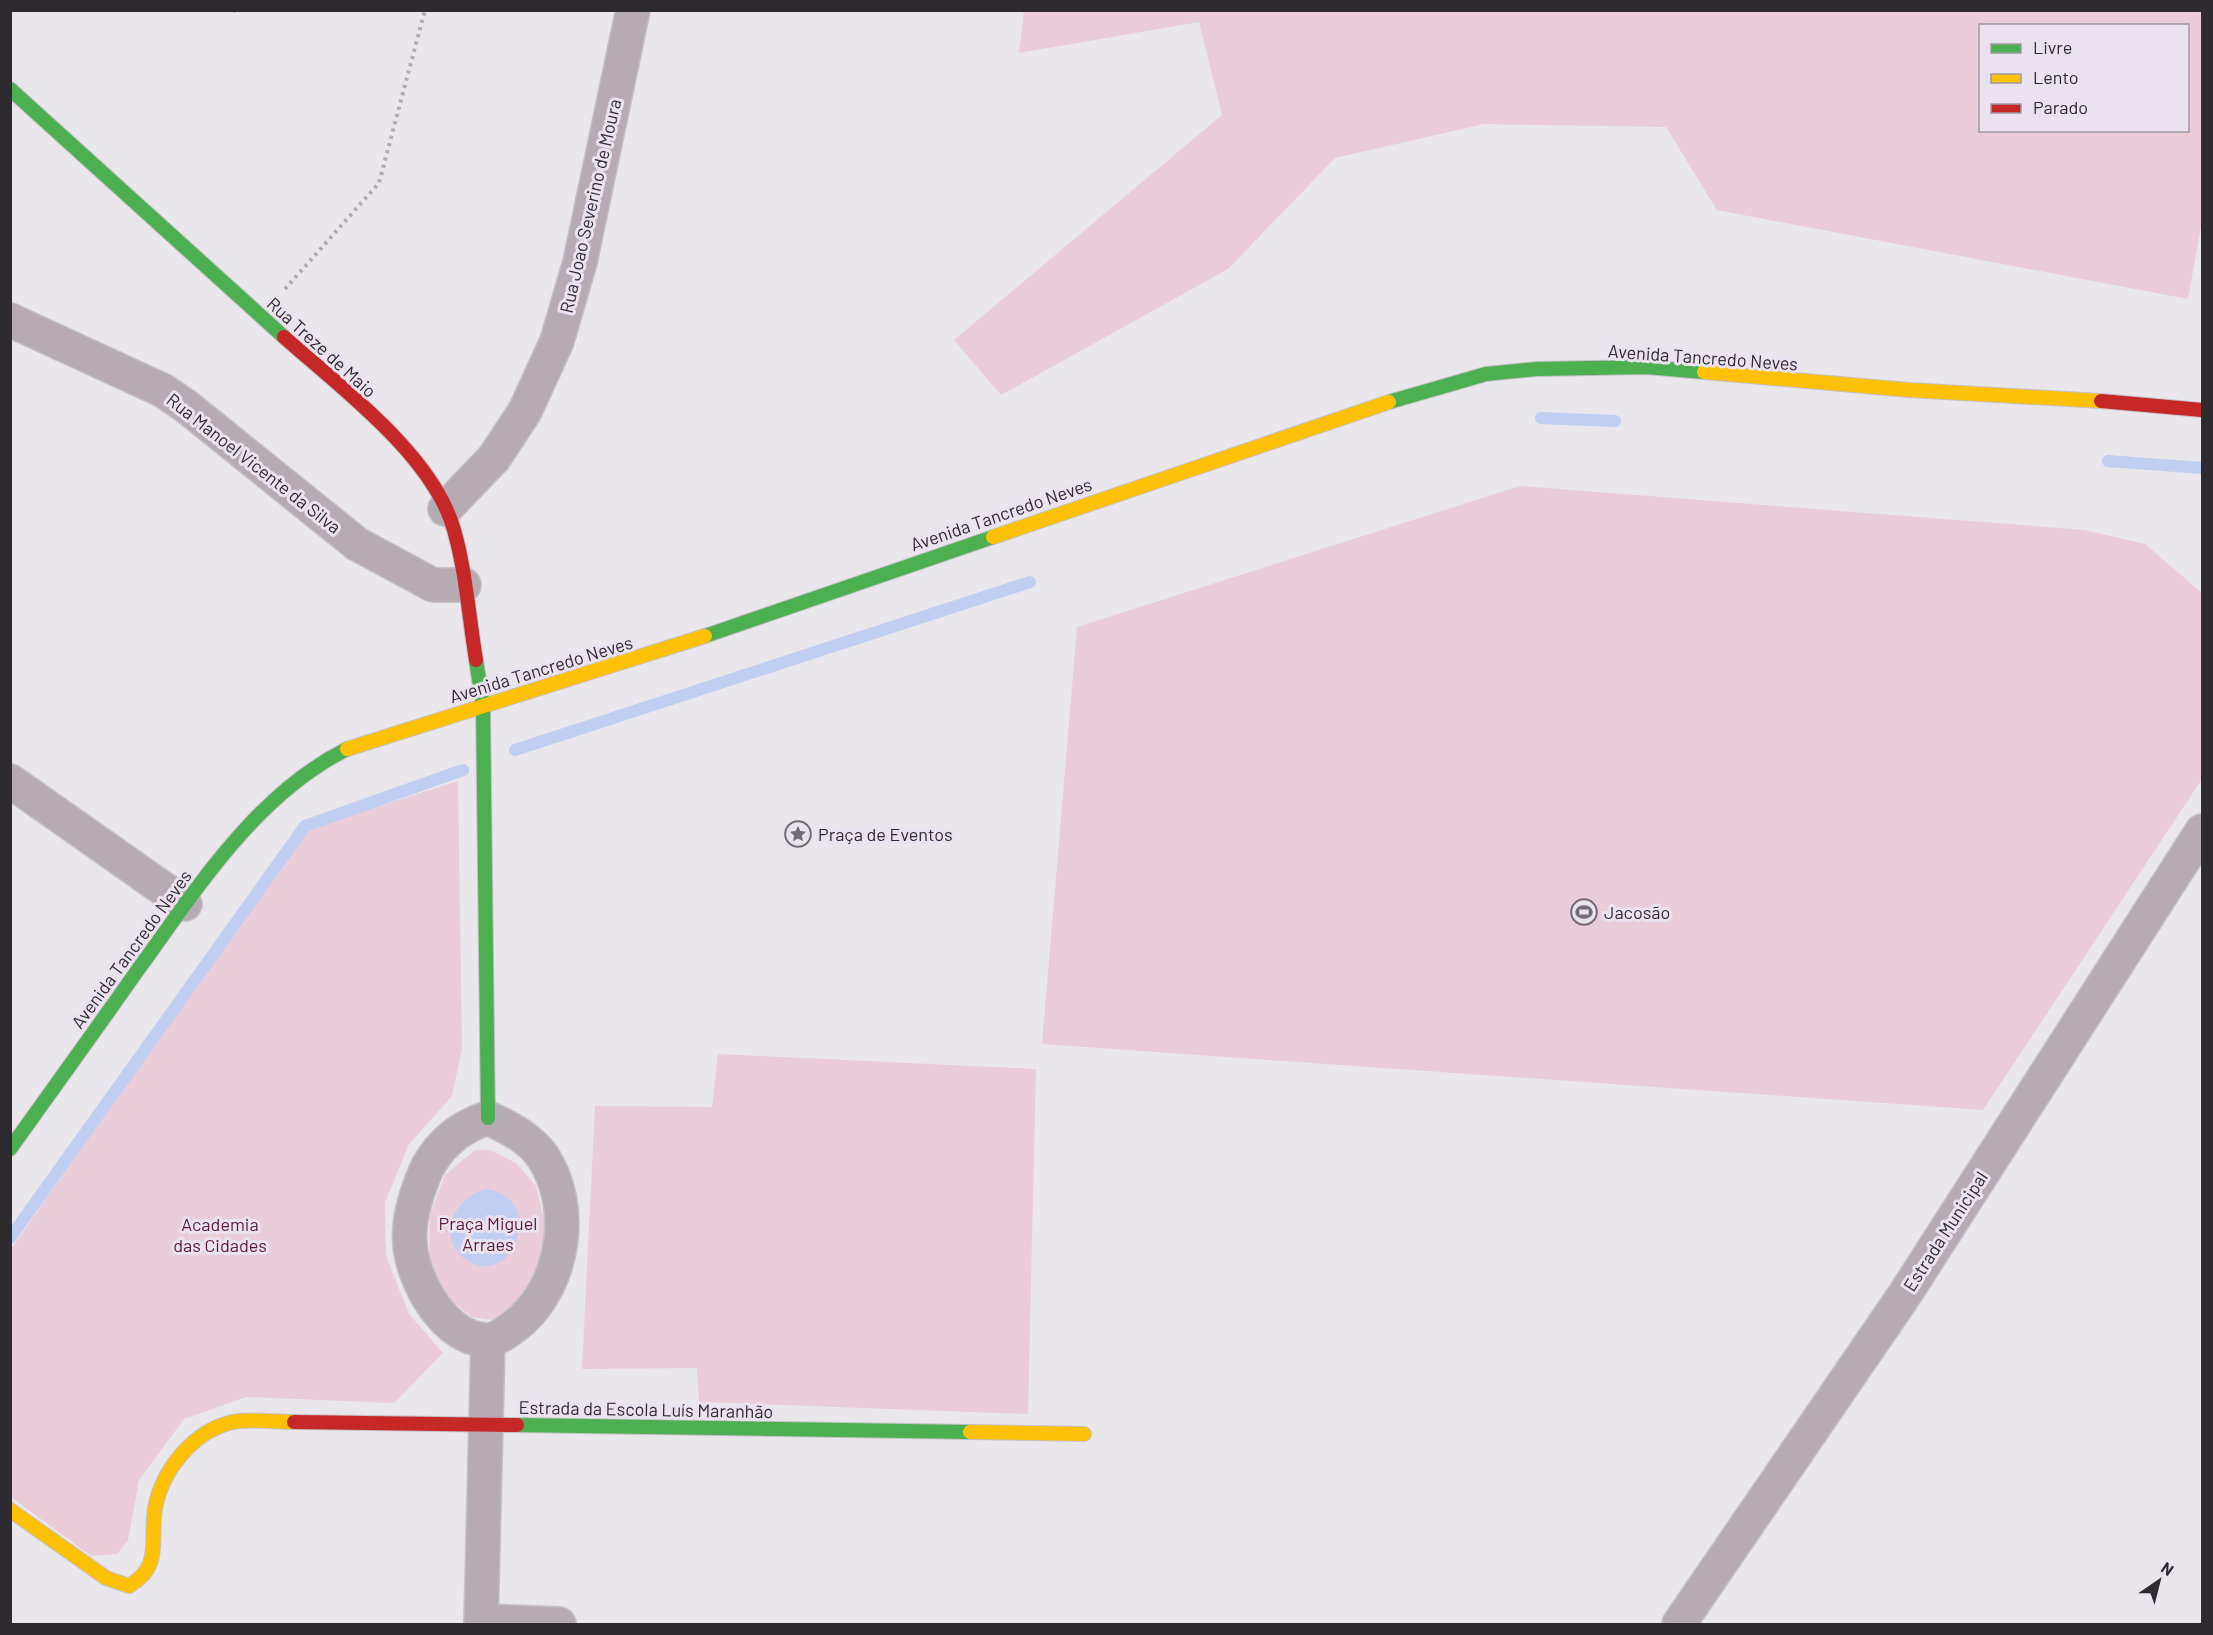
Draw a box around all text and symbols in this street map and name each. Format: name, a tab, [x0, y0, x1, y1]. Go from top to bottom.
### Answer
legend	[1979, 24, 2189, 132]
text: Livre	[2033, 36, 2072, 58]
text: Lento	[2033, 66, 2079, 88]
text: Parado	[2033, 96, 2088, 118]
street label: Rua Joao Severino de Moura	[555, 97, 625, 315]
street label: Rua Treze de Maio	[263, 292, 381, 402]
street label: Avenida Tancredo Neves	[1607, 339, 1799, 375]
street label: Rua Manoel Vicente da Silva	[163, 388, 345, 538]
street label: Avenida Tancredo Neves	[907, 473, 1095, 555]
street label: Avenida Tancredo Neves	[447, 631, 635, 707]
place icon: Praça de Eventos	[783, 819, 813, 849]
place label: Praça de Eventos	[818, 823, 953, 845]
street label: Avenida Tancredo Neves	[66, 865, 196, 1033]
sports icon: Jacosão	[1569, 897, 1599, 927]
place label: Jacosão	[1604, 901, 1670, 923]
street label: Estrada Municipal	[1898, 1167, 1992, 1295]
park label: Praça Miguel Arraes	[439, 1212, 538, 1255]
park label: Academia das Cidades	[173, 1213, 267, 1256]
street label: Estrada da Escola Luís Maranhão	[519, 1396, 773, 1422]
north arrow	[2129, 1551, 2189, 1611]
text: N	[2158, 1557, 2178, 1579]

